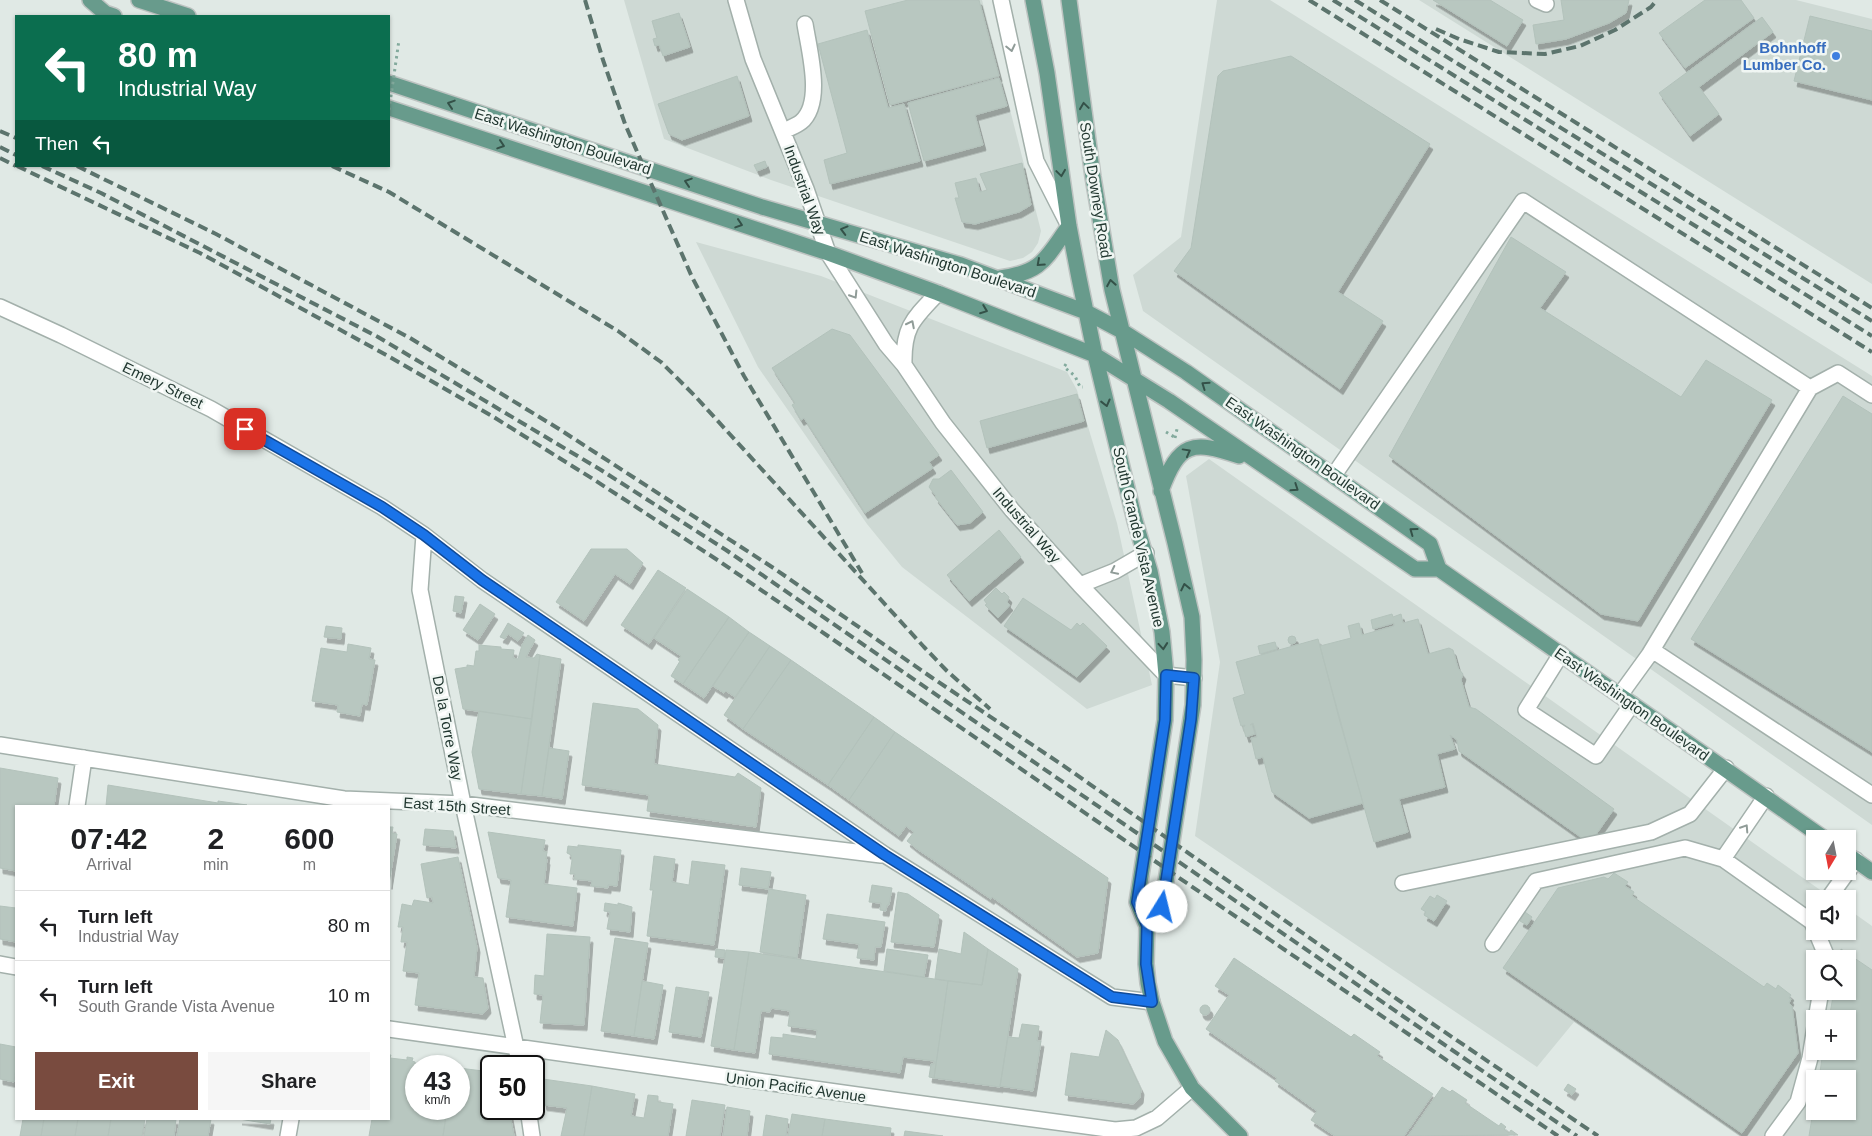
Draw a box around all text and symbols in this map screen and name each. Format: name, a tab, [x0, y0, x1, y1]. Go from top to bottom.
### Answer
icon: left	[35, 35, 100, 100]
text: 80 m	[118, 35, 198, 74]
place label: Bohnhoff Lumber Co.	[1743, 39, 1827, 73]
one-way arrow	[1005, 43, 1016, 52]
marker: Bohnhoff Lumber Co.	[1830, 50, 1842, 62]
text: Industrial Way	[118, 76, 257, 101]
one-way arrow	[447, 99, 456, 109]
one-way arrow	[1079, 101, 1090, 109]
street label: East Washington Boulevard	[473, 104, 653, 178]
street label: South Downey Road	[1077, 121, 1115, 259]
icon: left	[88, 130, 116, 158]
text: Then	[35, 133, 78, 154]
one-way arrow	[497, 140, 505, 150]
street label: Industrial Way	[781, 143, 829, 238]
one-way arrow	[1055, 169, 1066, 177]
one-way arrow	[685, 178, 693, 188]
one-way arrow	[734, 219, 742, 229]
one-way arrow	[840, 226, 848, 236]
street label: East Washington Boulevard	[858, 227, 1038, 301]
one-way arrow	[1037, 257, 1046, 266]
one-way arrow	[1106, 279, 1116, 288]
one-way arrow	[848, 289, 857, 298]
one-way arrow	[979, 305, 987, 315]
one-way arrow	[905, 321, 915, 330]
street label: Emery Street	[120, 358, 207, 412]
one-way arrow	[1201, 382, 1211, 391]
street label: East Washington Boulevard	[1223, 393, 1383, 513]
one-way arrow	[1100, 398, 1111, 407]
pin	[224, 408, 266, 450]
icon: arrive	[231, 415, 259, 443]
street label: South Grande Vista Avenue	[1110, 445, 1168, 629]
one-way arrow	[1181, 448, 1190, 458]
one-way arrow	[1290, 482, 1299, 491]
street label: Industrial Way	[990, 484, 1065, 567]
one-way arrow	[1409, 528, 1418, 537]
one-way arrow	[1110, 565, 1119, 575]
one-way arrow	[1180, 583, 1191, 591]
one-way arrow	[1157, 642, 1168, 650]
street label: East Washington Boulevard	[1552, 644, 1712, 764]
street label: De la Torre Way	[429, 674, 467, 782]
street label: East 15th Street	[403, 794, 512, 818]
text: 07:42	[71, 822, 147, 855]
text: 2	[207, 822, 224, 855]
text: 600	[284, 822, 334, 855]
one-way arrow	[1738, 824, 1748, 833]
north arrow	[1806, 830, 1856, 880]
map controls	[1806, 830, 1856, 1120]
text: Arrival	[86, 856, 132, 873]
text: min	[203, 856, 229, 873]
text: m	[303, 856, 316, 873]
position arrow	[1135, 880, 1187, 932]
button: sound	[1806, 890, 1856, 940]
text: Turn left	[78, 906, 153, 927]
icon: left	[35, 912, 63, 940]
text: 80 m	[328, 915, 370, 936]
text: Industrial Way	[78, 928, 179, 945]
button: search	[1806, 950, 1856, 1000]
text: Turn left	[78, 976, 153, 997]
icon: left	[35, 982, 63, 1010]
text: 10 m	[328, 985, 370, 1006]
text: South Grande Vista Avenue	[78, 998, 275, 1015]
button: +	[1806, 1010, 1856, 1060]
button: Exit	[35, 1052, 198, 1110]
button: Share	[208, 1052, 370, 1110]
speed limit sign: 50	[480, 1055, 545, 1120]
text: 43	[424, 1067, 451, 1095]
street label: Union Pacific Avenue	[725, 1069, 867, 1105]
button: −	[1806, 1070, 1856, 1120]
text: km/h	[424, 1093, 451, 1107]

